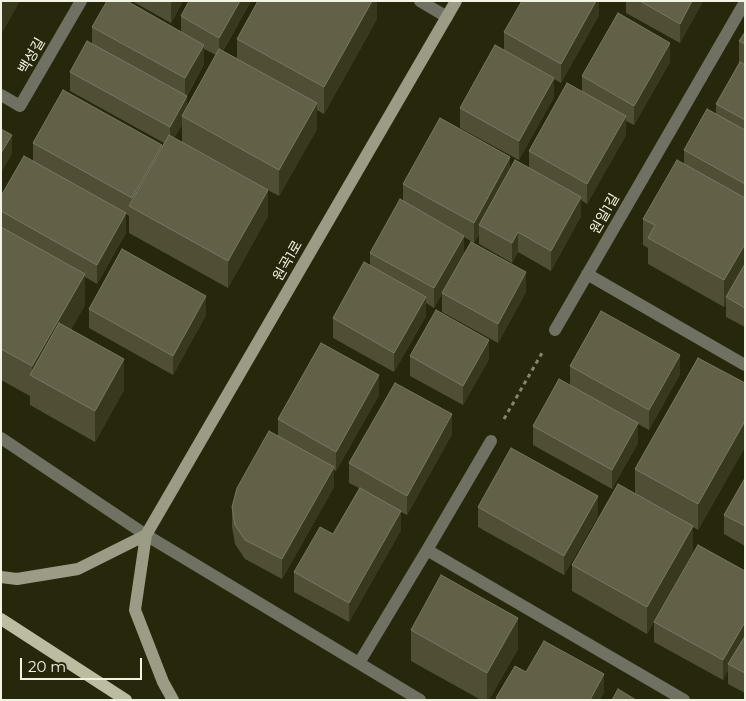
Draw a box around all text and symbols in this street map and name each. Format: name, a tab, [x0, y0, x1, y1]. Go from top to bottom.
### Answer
street label: 백성길	[15, 35, 49, 77]
street label: 원일1길	[587, 191, 623, 237]
street label: 원곡1로	[270, 238, 306, 284]
scale bar	[22, 648, 145, 680]
text: 20 m	[28, 657, 66, 676]

